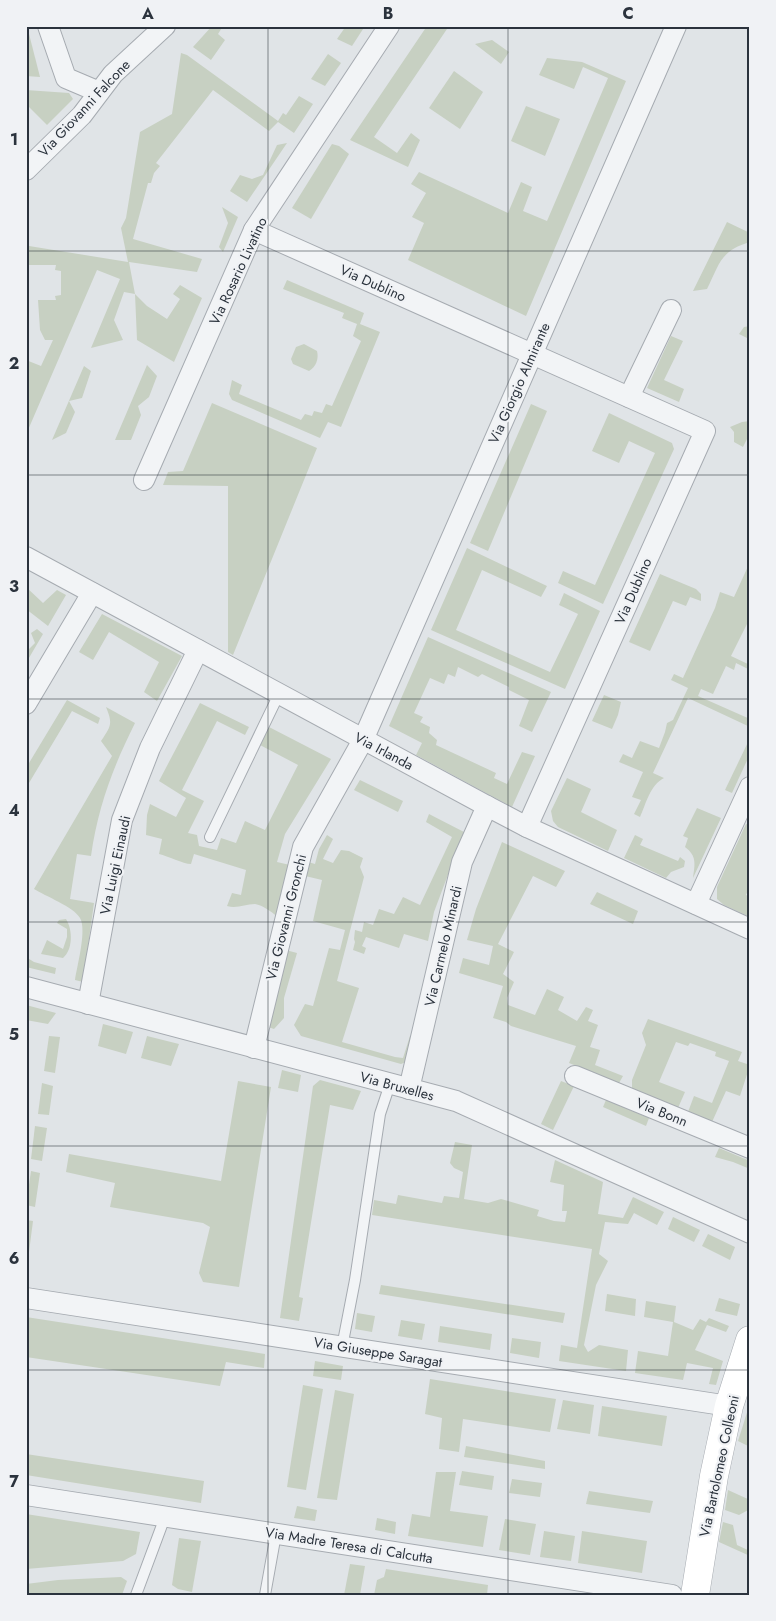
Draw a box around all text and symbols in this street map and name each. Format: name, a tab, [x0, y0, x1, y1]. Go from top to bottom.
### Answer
text: A	[141, 2, 154, 25]
text: B	[383, 2, 393, 25]
text: C	[622, 2, 634, 25]
street label: Via Giovanni Falcone	[34, 55, 134, 161]
text: 1	[10, 128, 18, 151]
street label: Via Rosario Livatino	[204, 214, 272, 328]
street label: Via Dublino	[337, 260, 410, 307]
street label: Via Giorgio Almirante	[483, 319, 555, 447]
text: 2	[9, 352, 19, 375]
street label: Via Dublino	[610, 554, 657, 627]
text: 3	[9, 575, 19, 598]
street label: Via Irlanda	[351, 727, 417, 775]
text: 4	[8, 799, 20, 822]
street label: Via Luigi Einaudi	[95, 814, 135, 916]
street label: Via Giovanni Gronchi	[261, 852, 311, 982]
street label: Via Carmelo Minardi	[419, 884, 467, 1008]
text: 5	[9, 1023, 19, 1046]
street label: Via Bruxelles	[358, 1067, 437, 1106]
street label: Via Bonn	[633, 1093, 691, 1131]
text: 6	[9, 1247, 19, 1270]
street label: Via Giuseppe Saragat	[312, 1332, 444, 1372]
street label: Via Bartolomeo Colleoni	[694, 1393, 744, 1539]
text: 7	[9, 1470, 19, 1493]
street label: Via Madre Teresa di Calcutta	[264, 1522, 434, 1568]

